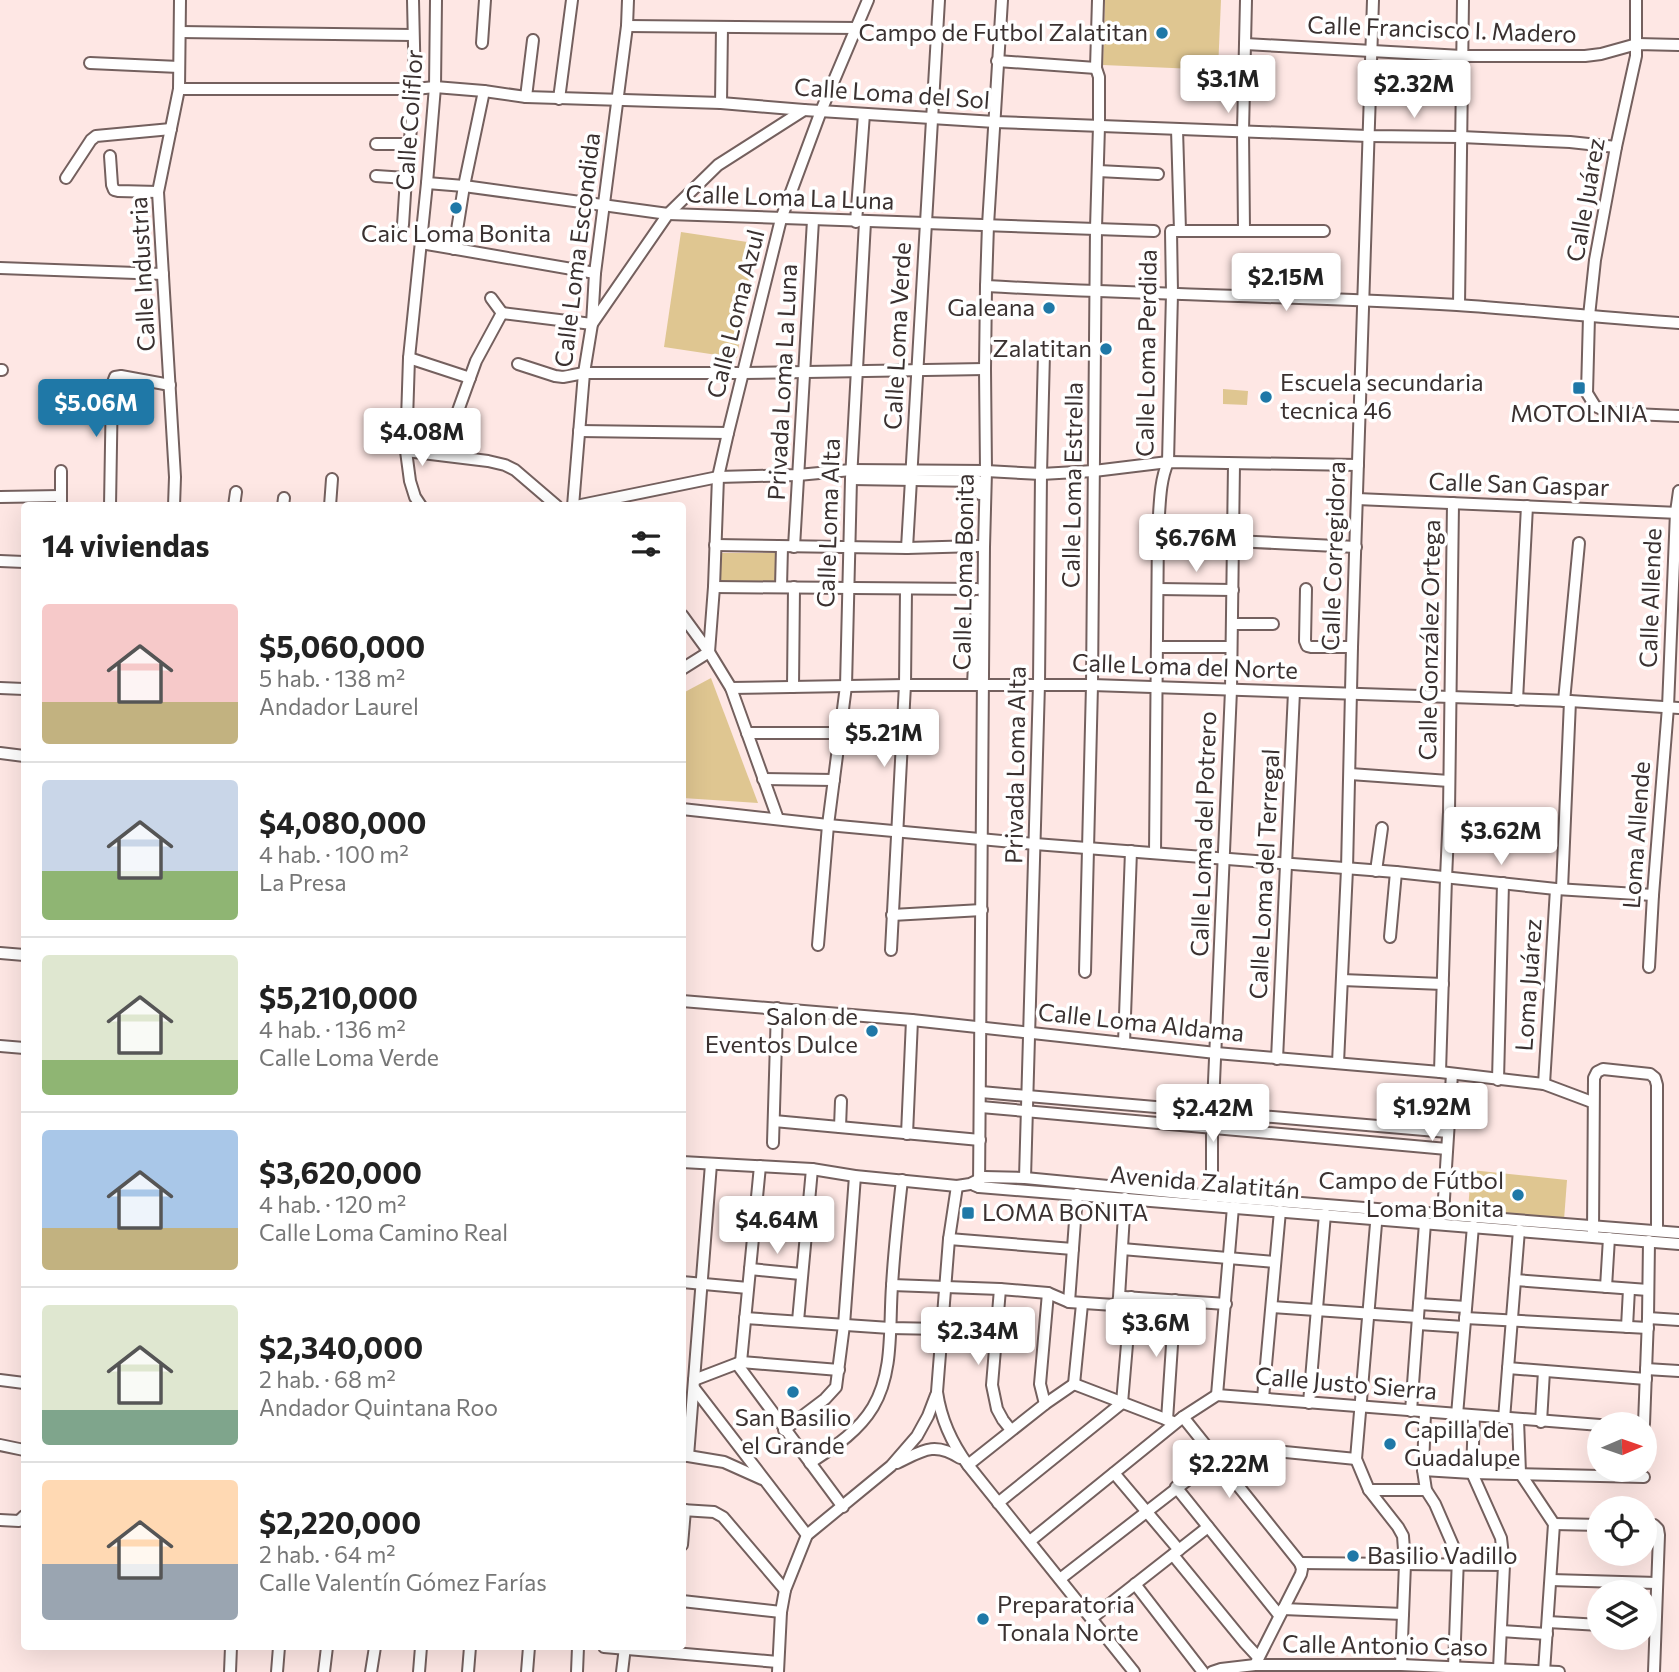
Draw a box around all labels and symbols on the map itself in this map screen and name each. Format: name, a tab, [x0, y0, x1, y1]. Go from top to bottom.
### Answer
street label: Calle Francisco I. Madero	[1307, 9, 1577, 48]
place label: Campo de Futbol Zalatitan	[858, 17, 1148, 46]
marker: Campo de Futbol Zalatitan	[1154, 25, 1170, 41]
street label: Calle Coliflor	[389, 48, 428, 191]
pin: $3.1M	[1179, 55, 1277, 115]
pin: $2.32M	[1357, 60, 1471, 120]
street label: Calle Loma del Sol	[793, 71, 991, 114]
street label: Calle Loma Escondida	[548, 131, 605, 369]
street label: Calle Juárez	[1559, 136, 1610, 264]
street label: Calle Loma La Luna	[685, 178, 895, 215]
street label: Calle Industria	[123, 196, 160, 352]
marker: Caic Loma Bonita	[448, 200, 464, 216]
place label: Caic Loma Bonita	[361, 218, 551, 247]
street label: Calle Loma Azul	[700, 226, 769, 401]
street label: Calle Loma Verde	[877, 241, 916, 430]
street label: Calle Loma Perdida	[1129, 249, 1162, 457]
pin: $2.15M	[1229, 254, 1343, 313]
street label: Privada Loma La Luna	[761, 263, 802, 501]
place label: Galeana	[947, 292, 1035, 321]
marker: Galeana	[1041, 300, 1057, 316]
place label: Zalatitan	[993, 333, 1092, 362]
marker: Zalatitan	[1098, 341, 1114, 357]
place label: Escuela secundaria tecnica 46	[1280, 367, 1484, 424]
pin: $5.06M	[39, 380, 153, 439]
marker: MOTOLINIA	[1571, 380, 1587, 396]
street label: Calle Loma Estrella	[1055, 382, 1088, 588]
marker: Escuela secundaria tecnica 46	[1258, 389, 1274, 405]
place label: MOTOLINIA	[1510, 398, 1648, 427]
pin: $4.08M	[365, 408, 479, 468]
street label: Calle Loma Alta	[810, 438, 845, 608]
street label: Calle Corregidora	[1315, 461, 1350, 651]
street label: Calle San Gaspar	[1428, 466, 1610, 501]
street label: Calle Loma Bonita	[946, 473, 979, 671]
pin: $6.76M	[1139, 514, 1253, 574]
street label: Calle González Ortega	[1412, 519, 1445, 761]
street label: Calle Allende	[1633, 527, 1666, 668]
street label: Calle Loma del Norte	[1072, 647, 1299, 684]
street label: Privada Loma Alta	[998, 666, 1031, 864]
pin: $5.21M	[827, 710, 941, 769]
street label: Calle Loma del Potrero	[1184, 711, 1221, 957]
street label: Calle Loma del Terregal	[1242, 748, 1285, 1000]
street label: Loma Allende	[1616, 760, 1655, 910]
pin: $3.62M	[1444, 808, 1558, 867]
street label: Loma Juárez	[1508, 918, 1547, 1052]
street label: Calle Loma Aldama	[1037, 996, 1246, 1047]
place label: Salon de Eventos Dulce	[705, 1001, 858, 1058]
marker: Salon de Eventos Dulce	[864, 1023, 880, 1039]
pin: $2.42M	[1156, 1084, 1270, 1144]
pin: $1.92M	[1375, 1084, 1489, 1143]
street label: Avenida Zalatitán	[1109, 1159, 1301, 1204]
place label: Campo de Fútbol Loma Bonita	[1319, 1165, 1504, 1222]
marker: Campo de Fútbol Loma Bonita	[1510, 1187, 1526, 1203]
pin: $4.64M	[720, 1196, 834, 1256]
place label: LOMA BONITA	[982, 1197, 1148, 1226]
marker: LOMA BONITA	[960, 1205, 976, 1221]
pin: $3.6M	[1107, 1300, 1205, 1359]
pin: $2.34M	[921, 1308, 1035, 1367]
street label: Calle Justo Sierra	[1254, 1360, 1438, 1405]
marker: San Basilio el Grande	[785, 1384, 801, 1400]
place label: San Basilio el Grande	[735, 1402, 851, 1459]
north arrow	[1587, 1412, 1657, 1482]
place label: Capilla de Guadalupe	[1404, 1414, 1520, 1471]
marker: Capilla de Guadalupe	[1382, 1436, 1398, 1452]
pin: $2.22M	[1172, 1440, 1286, 1500]
place label: Basilio Vadillo	[1367, 1540, 1518, 1569]
marker: Basilio Vadillo	[1345, 1548, 1361, 1564]
place label: Preparatoria Tonala Norte	[997, 1589, 1139, 1646]
marker: Preparatoria Tonala Norte	[975, 1611, 991, 1627]
street label: Calle Antonio Caso	[1282, 1628, 1488, 1661]

